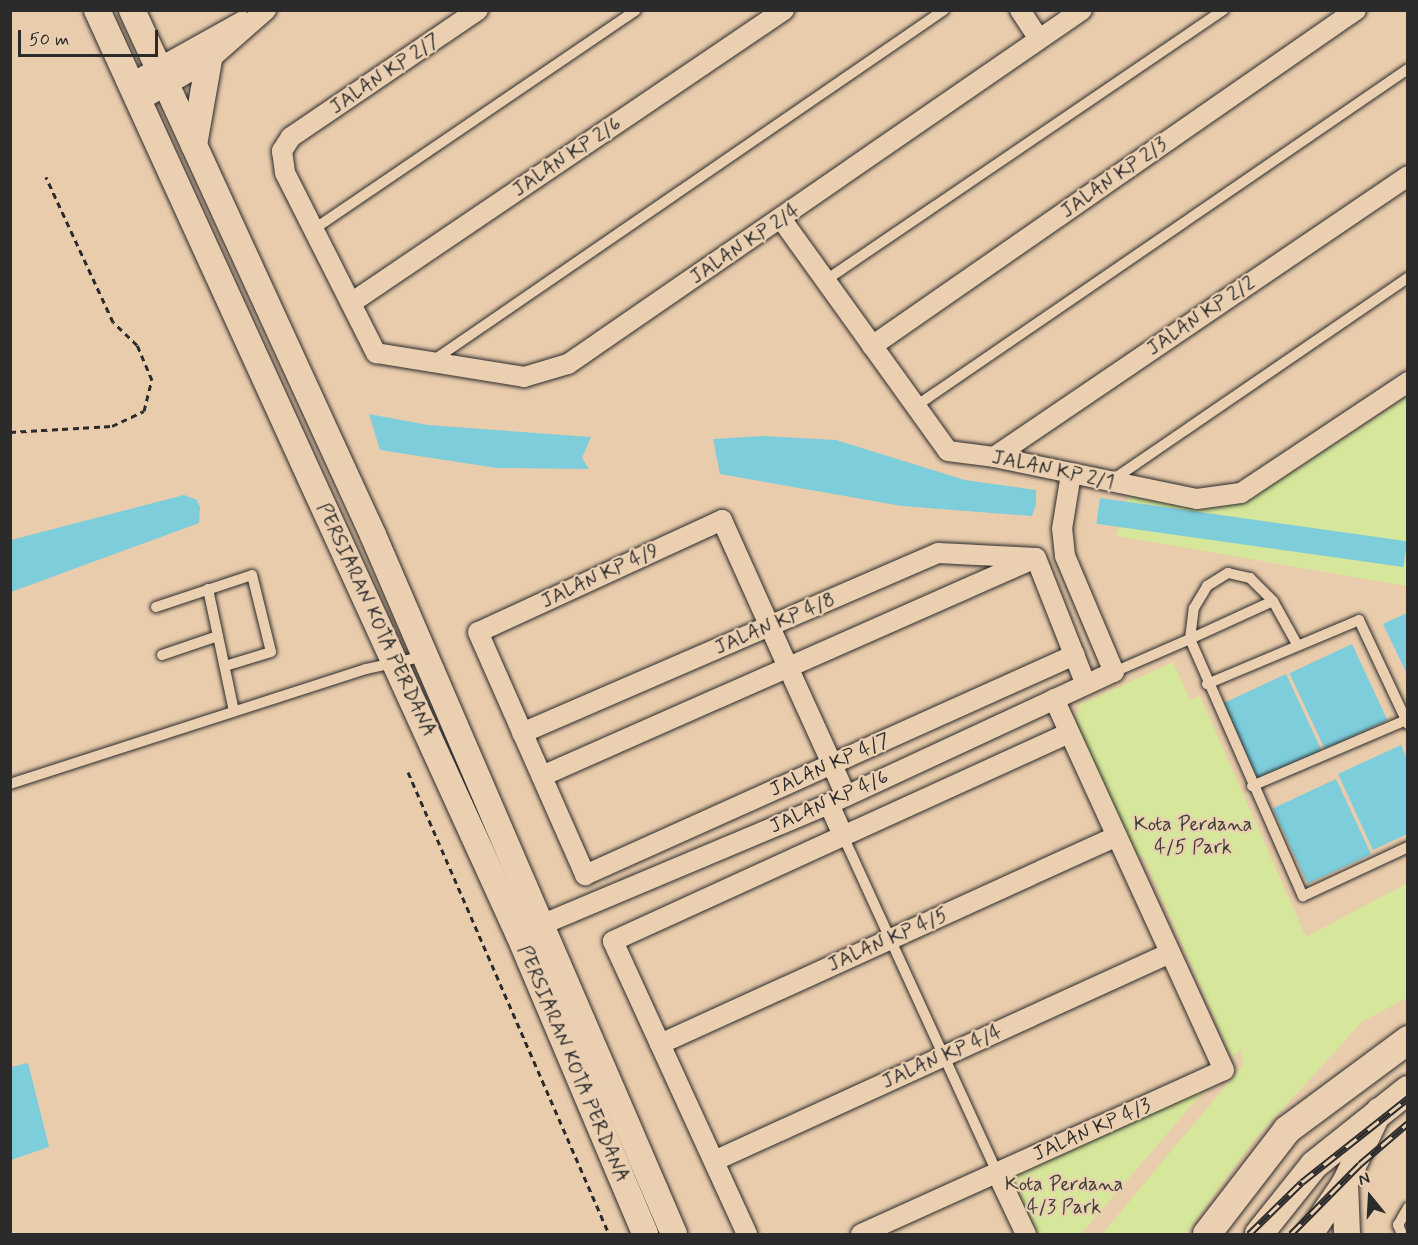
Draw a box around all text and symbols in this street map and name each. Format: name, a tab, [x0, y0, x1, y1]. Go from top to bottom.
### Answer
scale bar	[21, 18, 160, 56]
text: 50 m	[29, 28, 69, 52]
street label: JALAN KP 2/7	[325, 28, 445, 120]
street label: JALAN KP 2/6	[508, 112, 626, 202]
street label: JALAN KP 2/3	[1056, 132, 1172, 224]
street label: JALAN KP 2/4	[686, 198, 804, 290]
street label: JALAN KP 2/2	[1142, 271, 1260, 361]
street label: JALAN KP 2/1	[990, 445, 1116, 495]
street label: PERSIARAN KOTA PERDANA	[311, 498, 441, 742]
street label: JALAN KP 4/9	[537, 538, 663, 614]
street label: JALAN KP 4/8	[711, 588, 839, 660]
street label: JALAN KP 4/7	[766, 728, 894, 802]
street label: JALAN KP 4/6	[766, 765, 892, 839]
park label: Kota Perdana 4/5 Park	[1136, 813, 1250, 860]
street label: JALAN KP 4/5	[824, 903, 952, 977]
street label: PERSIARAN KOTA PERDANA	[512, 941, 634, 1187]
street label: JALAN KP 4/4	[878, 1020, 1006, 1094]
street label: JALAN KP 4/3	[1029, 1093, 1155, 1167]
north arrow	[1340, 1167, 1400, 1227]
text: N	[1356, 1168, 1373, 1191]
park label: Kota Perdana 4/3 Park	[1007, 1172, 1121, 1219]

